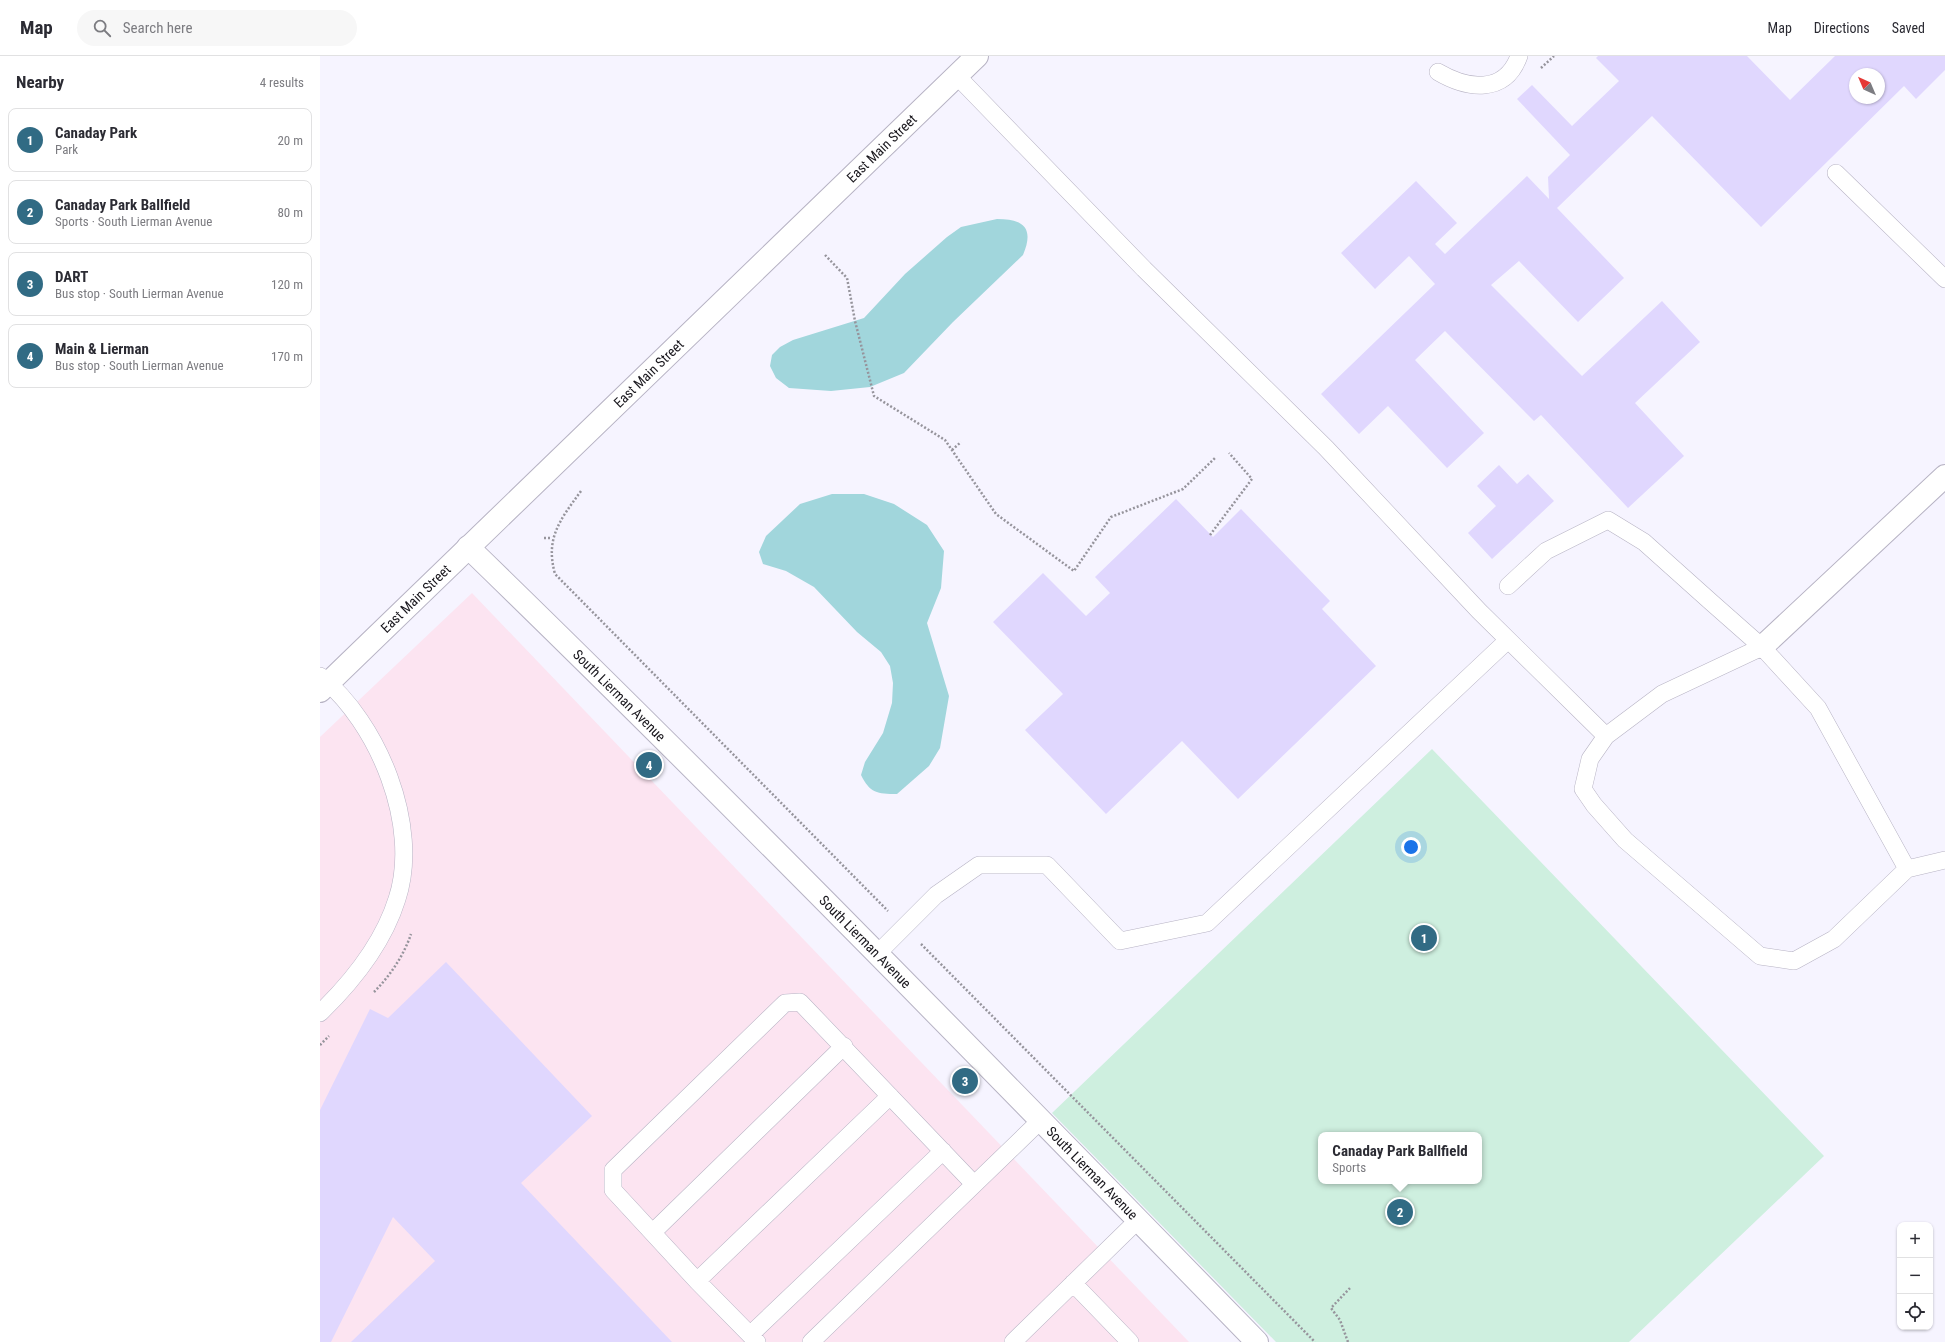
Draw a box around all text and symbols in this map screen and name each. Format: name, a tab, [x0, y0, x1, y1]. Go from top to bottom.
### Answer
search box	[77, 10, 357, 46]
text: Map	[20, 16, 53, 39]
icon: search	[91, 17, 113, 39]
text: Search here	[123, 19, 193, 37]
text: Map	[1768, 20, 1792, 36]
text: Directions	[1814, 20, 1870, 36]
text: Saved	[1892, 20, 1925, 36]
north arrow	[1849, 68, 1885, 104]
text: Nearby	[16, 72, 64, 92]
text: 4 results	[260, 75, 304, 90]
street label: East Main Street	[843, 111, 920, 186]
text: Canaday Park	[55, 124, 137, 142]
text: 1	[27, 133, 33, 148]
text: 20 m	[277, 133, 303, 148]
text: Park	[55, 142, 78, 157]
text: Canaday Park Ballfield	[55, 196, 190, 214]
text: 2	[27, 205, 33, 220]
text: 80 m	[277, 205, 303, 220]
text: Sports · South Lierman Avenue	[55, 214, 212, 229]
text: DART	[55, 268, 88, 286]
text: 3	[27, 277, 33, 292]
text: 120 m	[271, 277, 303, 292]
text: Bus stop · South Lierman Avenue	[55, 286, 224, 301]
street label: East Main Street	[610, 336, 687, 411]
text: Main & Lierman	[55, 340, 149, 358]
text: 4	[27, 349, 33, 364]
text: 170 m	[271, 349, 303, 364]
text: Bus stop · South Lierman Avenue	[55, 358, 224, 373]
street label: East Main Street	[377, 561, 454, 636]
street label: South Lierman Avenue	[570, 646, 669, 745]
pin: 4	[636, 750, 662, 780]
your location	[1401, 837, 1421, 857]
street label: South Lierman Avenue	[816, 892, 915, 992]
pin: 1	[1411, 923, 1437, 953]
pin: 3	[952, 1066, 978, 1096]
street label: South Lierman Avenue	[1043, 1123, 1141, 1223]
popup	[1318, 1132, 1482, 1184]
text: Canaday Park Ballfield	[1332, 1142, 1468, 1160]
text: Sports	[1332, 1160, 1366, 1175]
pin: 2	[1387, 1197, 1413, 1227]
map controls	[1897, 1222, 1933, 1330]
button: +	[1897, 1222, 1933, 1258]
button: −	[1897, 1258, 1933, 1294]
button: locate	[1897, 1294, 1933, 1330]

